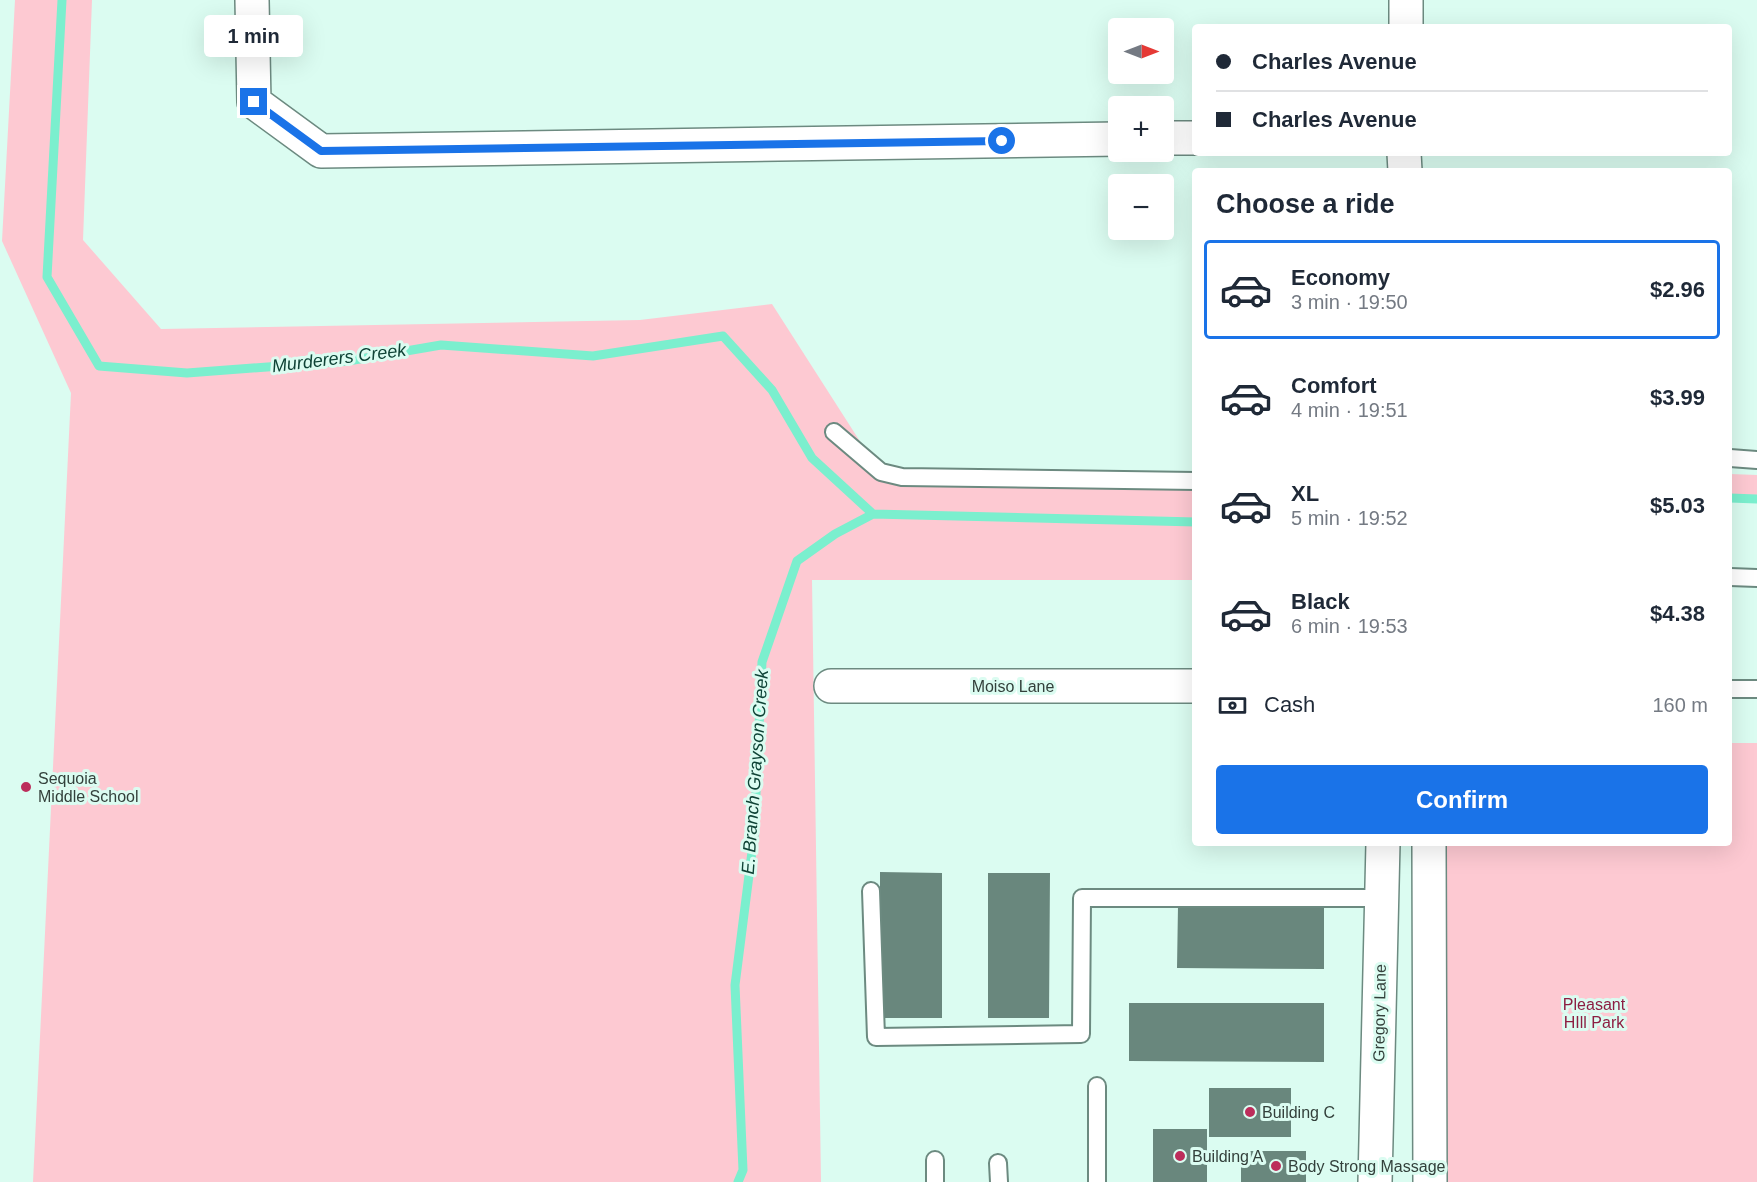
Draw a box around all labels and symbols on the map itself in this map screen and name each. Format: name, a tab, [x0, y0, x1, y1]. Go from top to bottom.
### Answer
callout: 1 min	[204, 15, 304, 57]
north arrow	[1108, 18, 1174, 84]
route end	[240, 88, 267, 115]
route start	[988, 127, 1015, 154]
water label: Murderers Creek	[271, 340, 408, 376]
water label: E. Branch Grayson Creek	[738, 668, 772, 875]
street label: Moiso Lane	[972, 678, 1054, 695]
place label: Sequoia Middle School	[38, 770, 139, 805]
marker: Sequoia Middle School	[19, 780, 33, 794]
street label: Gregory Lane	[1370, 964, 1389, 1062]
park label: Pleasant HIll Park	[1563, 996, 1626, 1031]
place label: Building C	[1262, 1104, 1335, 1121]
marker: Building C	[1243, 1105, 1257, 1119]
place label: Building A	[1192, 1148, 1263, 1165]
marker: Building A	[1173, 1149, 1187, 1163]
place label: Body Strong Massage	[1288, 1158, 1446, 1175]
marker: Body Strong Massage	[1269, 1159, 1283, 1173]

